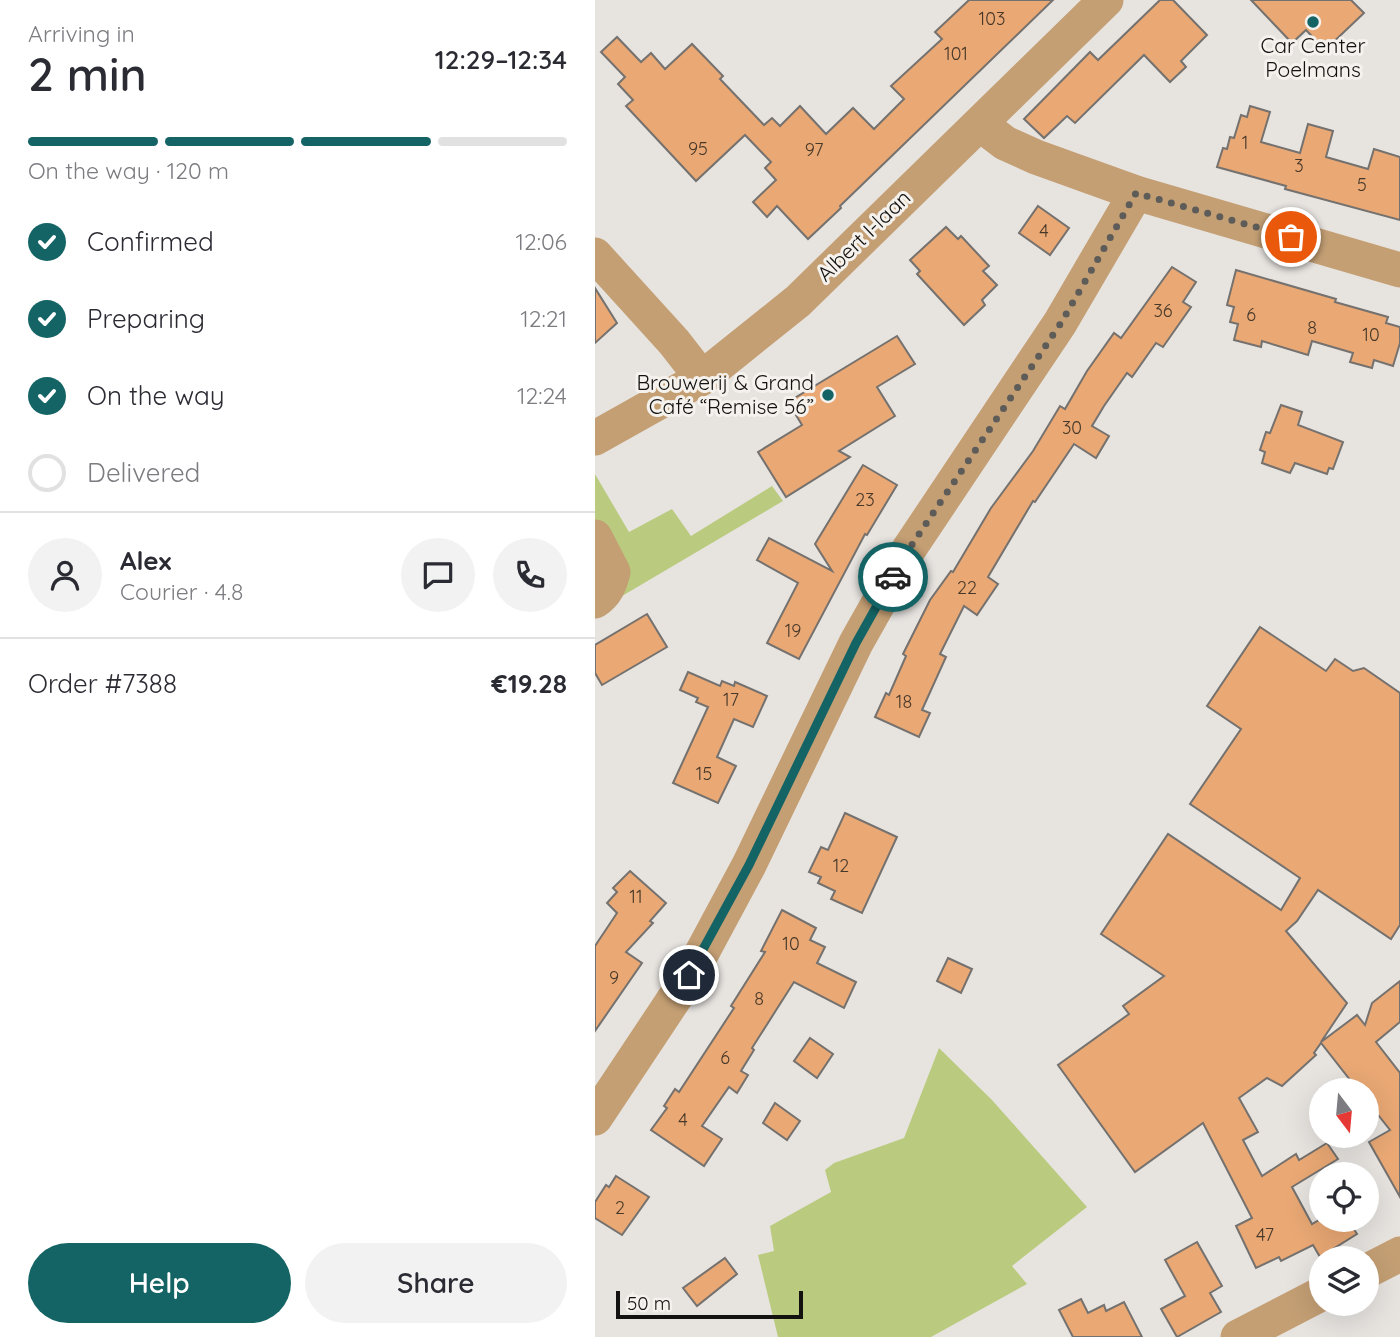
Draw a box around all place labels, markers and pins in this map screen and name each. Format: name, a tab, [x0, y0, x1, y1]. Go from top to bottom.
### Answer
marker: Car Center Poelmans	[1305, 14, 1321, 30]
place label: Car Center Poelmans	[1261, 32, 1365, 82]
pin	[1261, 207, 1321, 267]
place label: Brouwerij & Grand Café “Remise 56”	[636, 369, 814, 419]
marker: Brouwerij & Grand Café “Remise 56”	[820, 387, 836, 403]
pin	[659, 945, 719, 1005]

